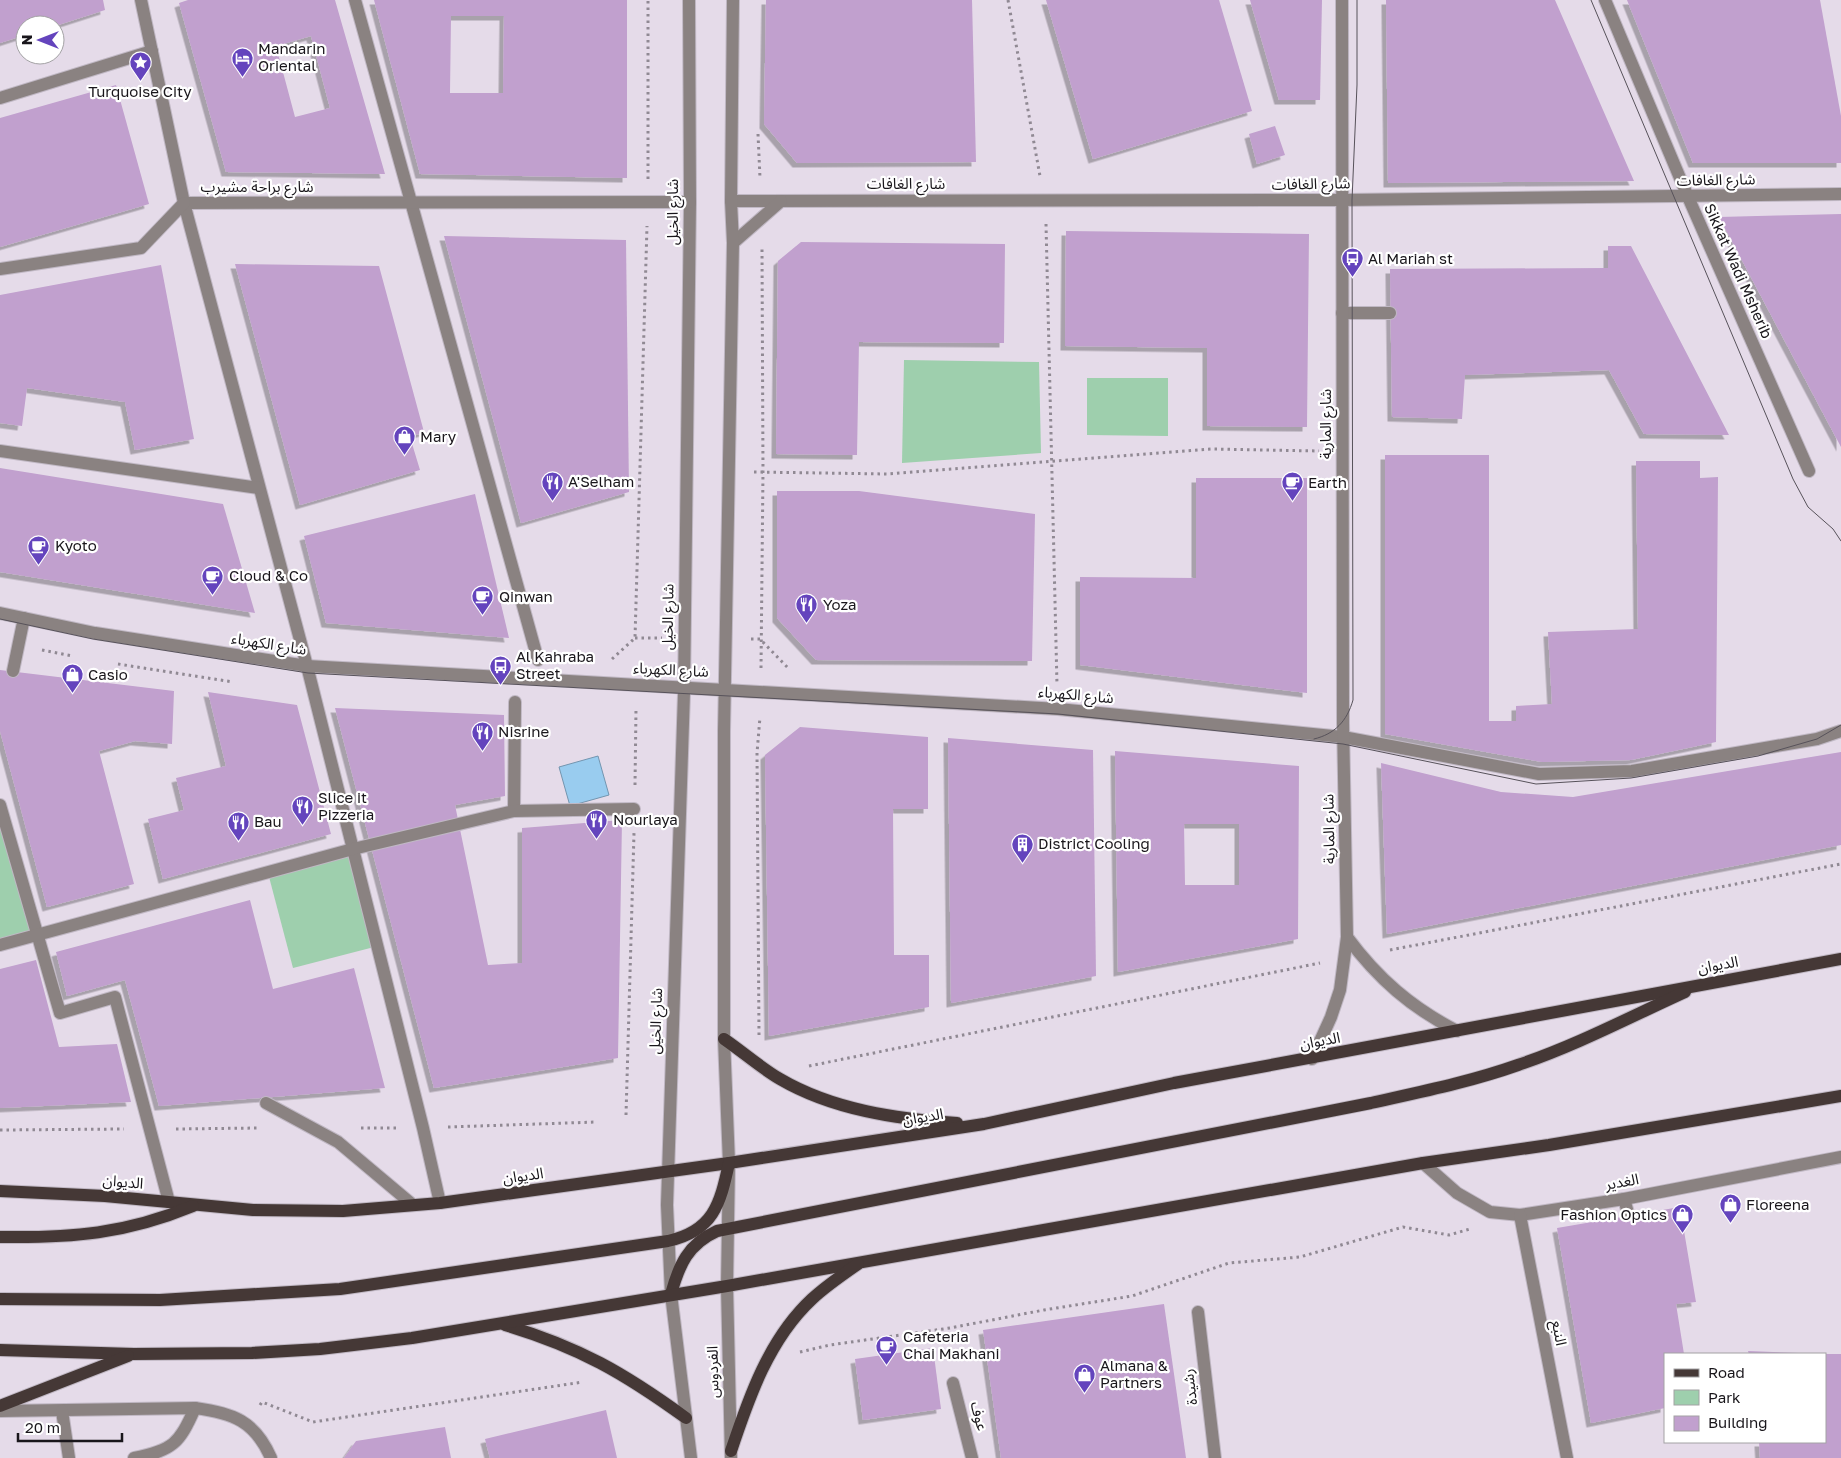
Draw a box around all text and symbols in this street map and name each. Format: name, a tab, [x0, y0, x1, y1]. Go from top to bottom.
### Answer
north arrow	[15, 15, 65, 65]
text: N	[18, 35, 35, 45]
place label: Mandarin Oriental	[258, 39, 325, 74]
hotel icon: Mandarin Oriental	[230, 46, 254, 77]
place icon: Turquoise City	[128, 51, 152, 82]
place label: Turquoise City	[88, 82, 192, 100]
street label: شارع الغافات	[1677, 169, 1756, 193]
street label: شارع الغافات	[1272, 173, 1351, 197]
street label: شارع الغافات	[867, 174, 946, 196]
street label: شارع براحة مشيرب	[200, 177, 314, 199]
street label: شارع الخيل	[663, 178, 685, 245]
street label: Sikkat Wadi Msherib	[1701, 200, 1777, 341]
bus stop icon: Al Mariah st	[1340, 247, 1364, 278]
place label: Al Mariah st	[1368, 249, 1453, 267]
street label: شارع المارية	[1316, 389, 1338, 459]
shop icon: Mary	[392, 425, 416, 456]
place label: Mary	[420, 427, 457, 445]
restaurant icon: A'Selham	[540, 470, 564, 501]
cafe icon: Earth	[1280, 471, 1304, 502]
place label: A'Selham	[568, 472, 634, 490]
place label: Earth	[1308, 473, 1347, 491]
cafe icon: Kyoto	[27, 534, 51, 565]
place label: Kyoto	[55, 536, 97, 554]
cafe icon: Cloud & Co	[201, 564, 225, 595]
place label: Cloud & Co	[229, 566, 308, 584]
street label: شارع الخيل	[657, 583, 681, 650]
cafe icon: Qinwan	[471, 585, 495, 616]
place label: Qinwan	[499, 587, 553, 605]
restaurant icon: Yoza	[795, 593, 819, 624]
place label: Yoza	[823, 595, 857, 613]
street label: شارع الكهرباء	[230, 628, 308, 662]
place label: Al Kahraba Street	[516, 647, 594, 682]
bus stop icon: Al Kahraba Street	[488, 654, 512, 685]
street label: شارع الكهرباء	[633, 658, 710, 684]
shop icon: Casio	[60, 663, 84, 694]
place label: Casio	[88, 665, 128, 683]
street label: شارع الكهرباء	[1037, 682, 1115, 710]
restaurant icon: Nisrine	[470, 720, 494, 751]
place label: Nisrine	[498, 722, 549, 740]
place label: Slice it Pizzeria	[318, 788, 374, 823]
street label: شارع المارية	[1318, 793, 1342, 864]
restaurant icon: Slice it Pizzeria	[290, 795, 314, 826]
restaurant icon: Nourlaya	[585, 808, 609, 839]
restaurant icon: Bau	[226, 810, 250, 841]
place label: Nourlaya	[613, 810, 678, 828]
place label: Bau	[254, 812, 282, 830]
building icon: District Cooling	[1010, 832, 1034, 863]
place label: District Cooling	[1038, 834, 1150, 852]
street label: الديوان	[1696, 952, 1740, 977]
street label: شارع الخيل	[645, 987, 669, 1055]
street label: الديوان	[1298, 1028, 1342, 1053]
street label: الديوان	[901, 1104, 945, 1129]
street label: الديوان	[501, 1163, 544, 1188]
street label: الغدير	[1603, 1169, 1640, 1194]
street label: الديوان	[102, 1170, 144, 1193]
shop icon: Floreena	[1718, 1193, 1742, 1224]
place label: Floreena	[1746, 1195, 1809, 1213]
shop icon: Fashion Optics	[1671, 1203, 1695, 1234]
place label: Fashion Optics	[1560, 1205, 1667, 1223]
street label: النبع	[1545, 1318, 1571, 1348]
place label: Cafeteria Chai Makhani	[903, 1327, 999, 1362]
cafe icon: Cafeteria Chai Makhani	[875, 1334, 899, 1365]
street label: الفردوس	[703, 1346, 722, 1398]
legend	[1664, 1353, 1826, 1443]
place label: Almana & Partners	[1100, 1356, 1168, 1391]
shop icon: Almana & Partners	[1072, 1363, 1096, 1394]
text: Road	[1708, 1363, 1745, 1381]
street label: رشيدة	[1178, 1368, 1201, 1406]
text: Park	[1708, 1388, 1741, 1406]
street label: عوف	[967, 1399, 992, 1433]
scale bar	[18, 1410, 121, 1442]
text: Building	[1708, 1413, 1768, 1431]
text: 20 m	[25, 1418, 60, 1436]

